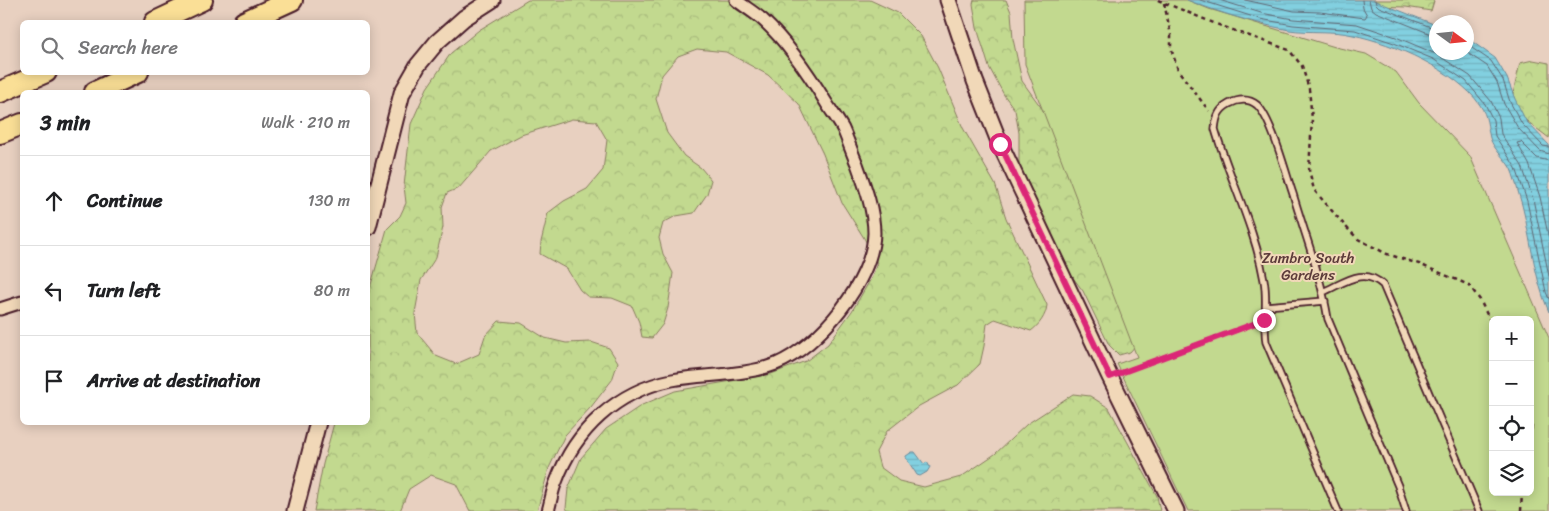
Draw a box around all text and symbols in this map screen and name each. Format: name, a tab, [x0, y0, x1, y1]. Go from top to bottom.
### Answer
north arrow	[1429, 15, 1474, 60]
search box	[20, 20, 370, 75]
text: Search here	[78, 31, 178, 64]
icon: search	[38, 34, 66, 62]
text: 3 min	[40, 104, 90, 142]
text: Walk · 210 m	[261, 108, 350, 137]
route start	[989, 133, 1012, 156]
text: Continue	[87, 184, 163, 217]
text: 130 m	[308, 186, 350, 215]
icon: ahead	[40, 187, 68, 215]
park label: Zumbro South Gardens	[1262, 245, 1354, 288]
text: Turn left	[87, 274, 160, 307]
text: 80 m	[314, 276, 350, 305]
icon: left	[40, 277, 68, 305]
route end	[1253, 309, 1276, 332]
map controls	[1489, 316, 1534, 496]
button: +	[1489, 316, 1534, 361]
button: −	[1489, 361, 1534, 406]
text: Arrive at destination	[87, 364, 260, 397]
icon: arrive	[40, 367, 68, 395]
button: locate	[1489, 406, 1534, 451]
button: layers	[1489, 451, 1534, 496]

